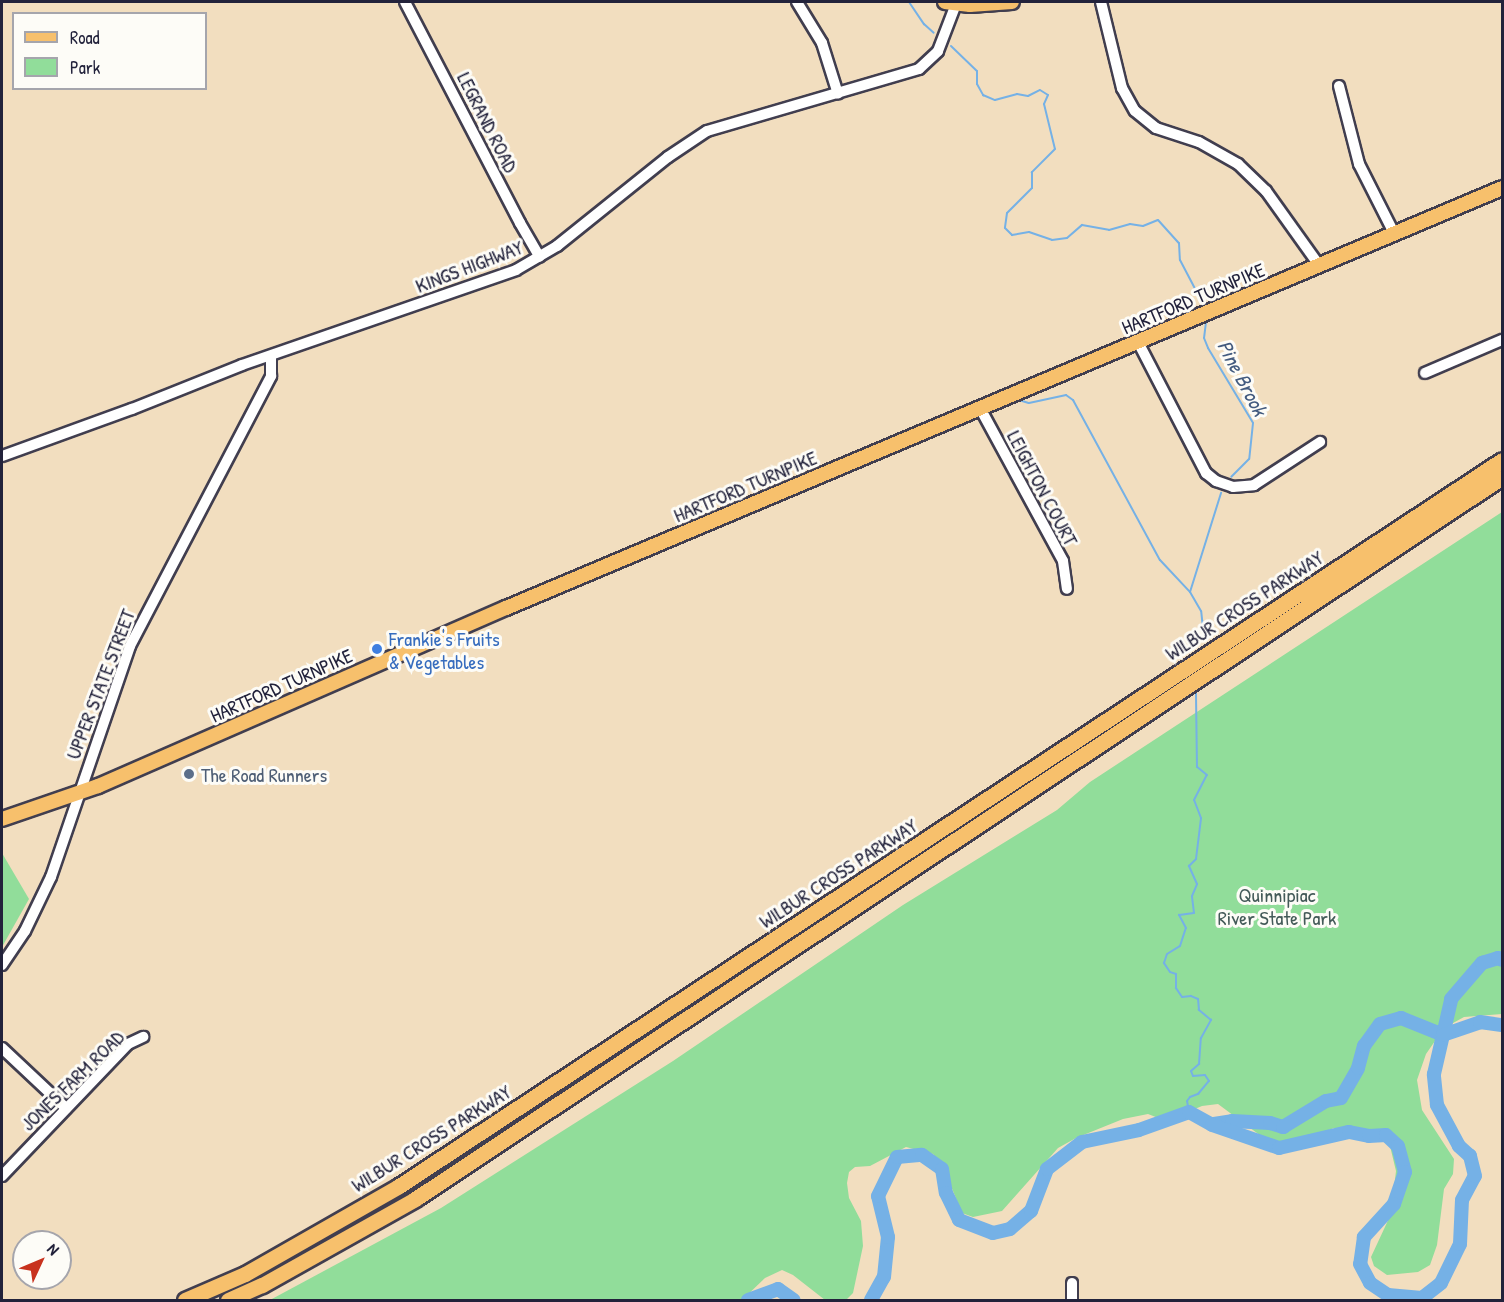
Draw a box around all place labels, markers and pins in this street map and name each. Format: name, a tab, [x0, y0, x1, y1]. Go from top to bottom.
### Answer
place label: Frankie's Fruits & Vegetables	[389, 626, 500, 673]
marker: Frankie's Fruits & Vegetables	[370, 642, 384, 656]
place label: The Road Runners	[201, 762, 327, 786]
marker: The Road Runners	[182, 767, 196, 781]

